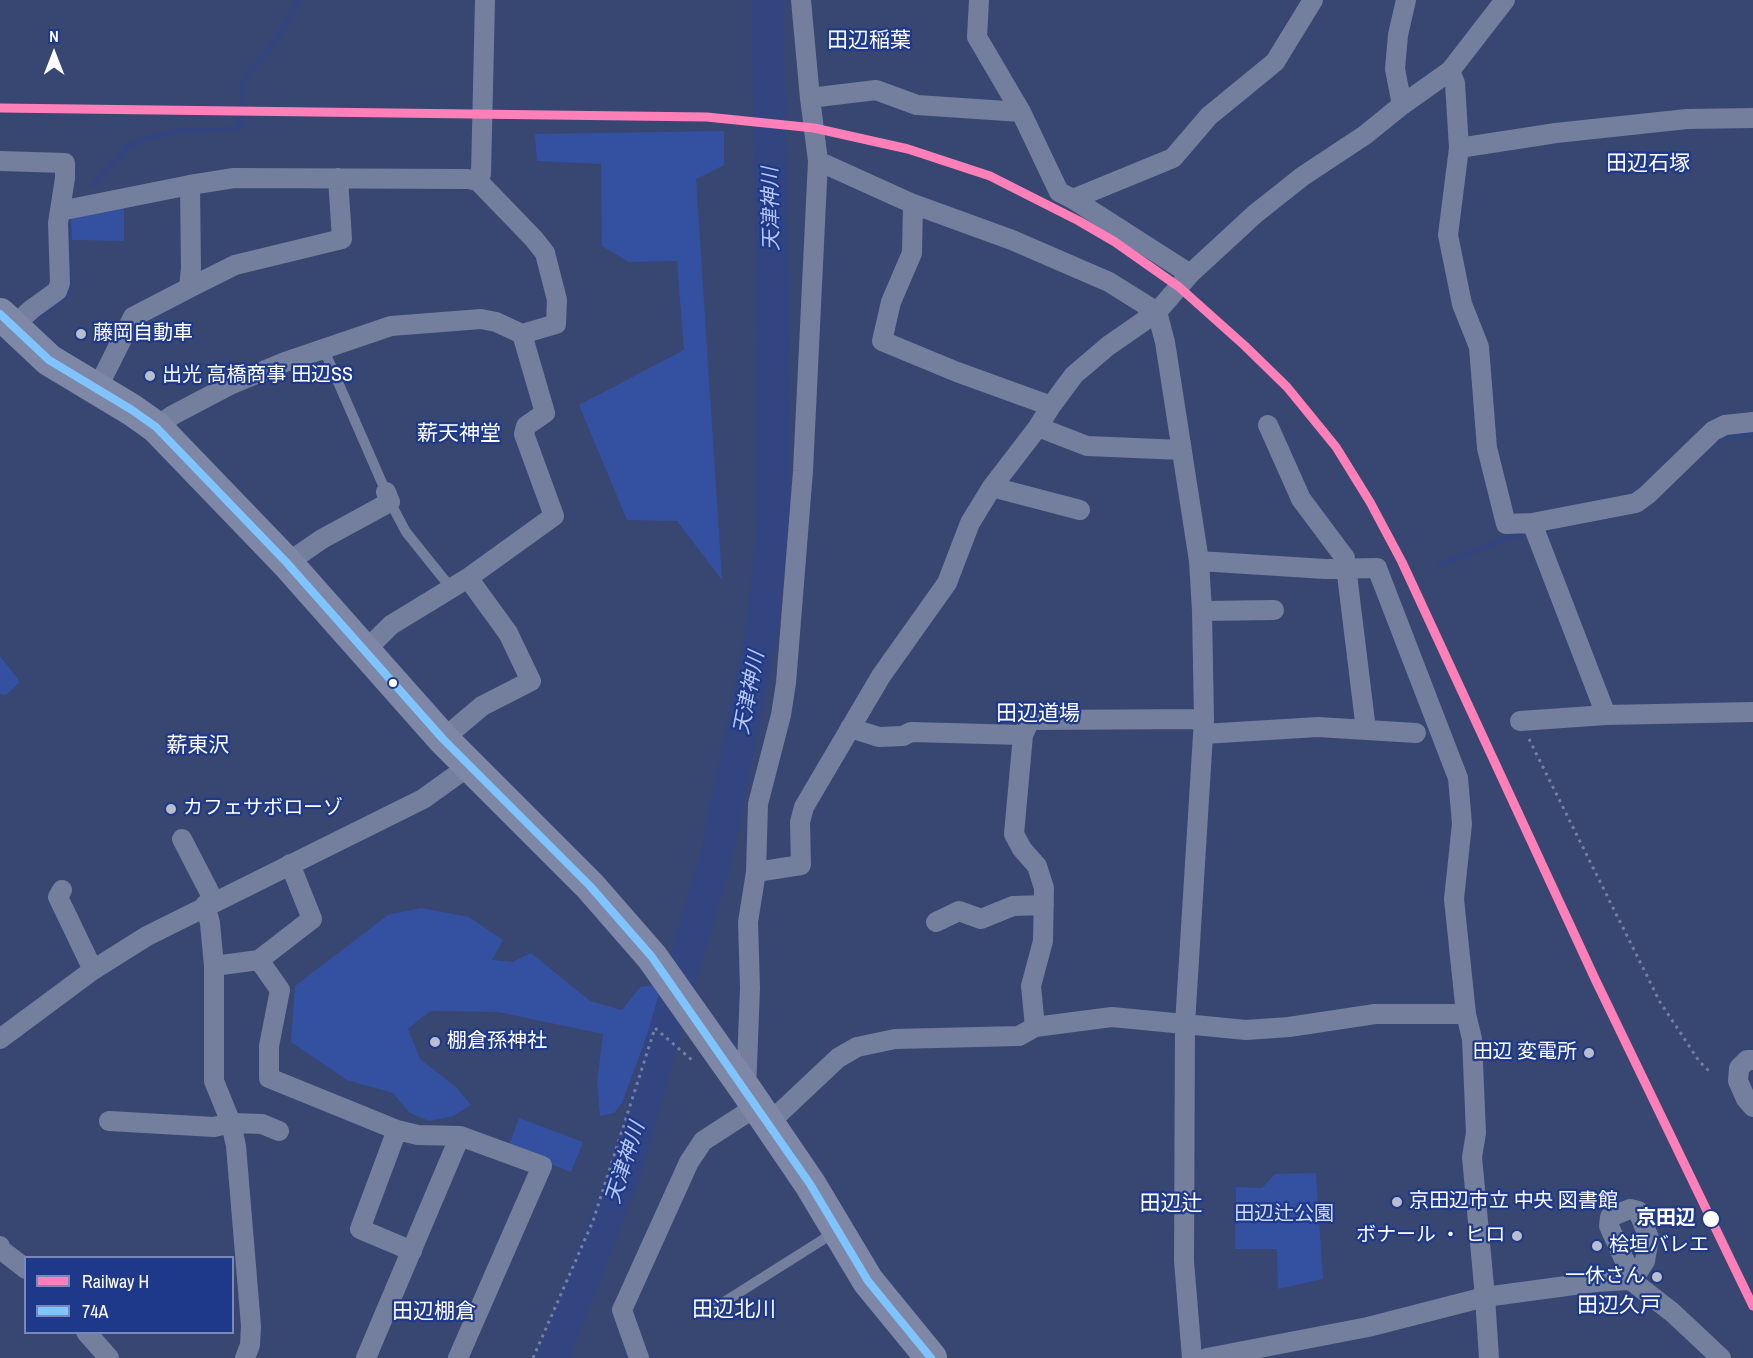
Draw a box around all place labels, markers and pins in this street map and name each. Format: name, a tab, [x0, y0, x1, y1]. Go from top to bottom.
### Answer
place label: 藤岡自動車	[93, 322, 193, 346]
marker: 藤岡自動車	[74, 327, 88, 341]
place label: 出光 高橋商事 田辺SS	[162, 364, 353, 388]
marker: 出光 高橋商事 田辺SS	[143, 369, 157, 383]
unlabelled marker	[387, 677, 399, 689]
place label: カフェサボローゾ	[183, 797, 343, 821]
marker: カフェサボローゾ	[164, 802, 178, 816]
place label: 棚倉孫神社	[447, 1030, 547, 1054]
marker: 棚倉孫神社	[428, 1035, 442, 1049]
place label: 田辺 変電所	[1472, 1041, 1577, 1065]
marker: 田辺 変電所	[1582, 1046, 1596, 1060]
place label: 京田辺市立 中央 図書館	[1409, 1190, 1618, 1214]
marker: 京田辺市立 中央 図書館	[1390, 1195, 1404, 1209]
place label: 京田辺	[1636, 1207, 1696, 1231]
marker: 京田辺	[1701, 1209, 1721, 1229]
place label: ボナール ・ ヒロ	[1356, 1224, 1505, 1248]
marker: ボナール ・ ヒロ	[1510, 1229, 1524, 1243]
place label: 桧垣バレエ	[1609, 1234, 1709, 1258]
marker: 桧垣バレエ	[1590, 1239, 1604, 1253]
place label: 一休さん	[1565, 1265, 1645, 1289]
marker: 一休さん	[1650, 1270, 1664, 1284]

